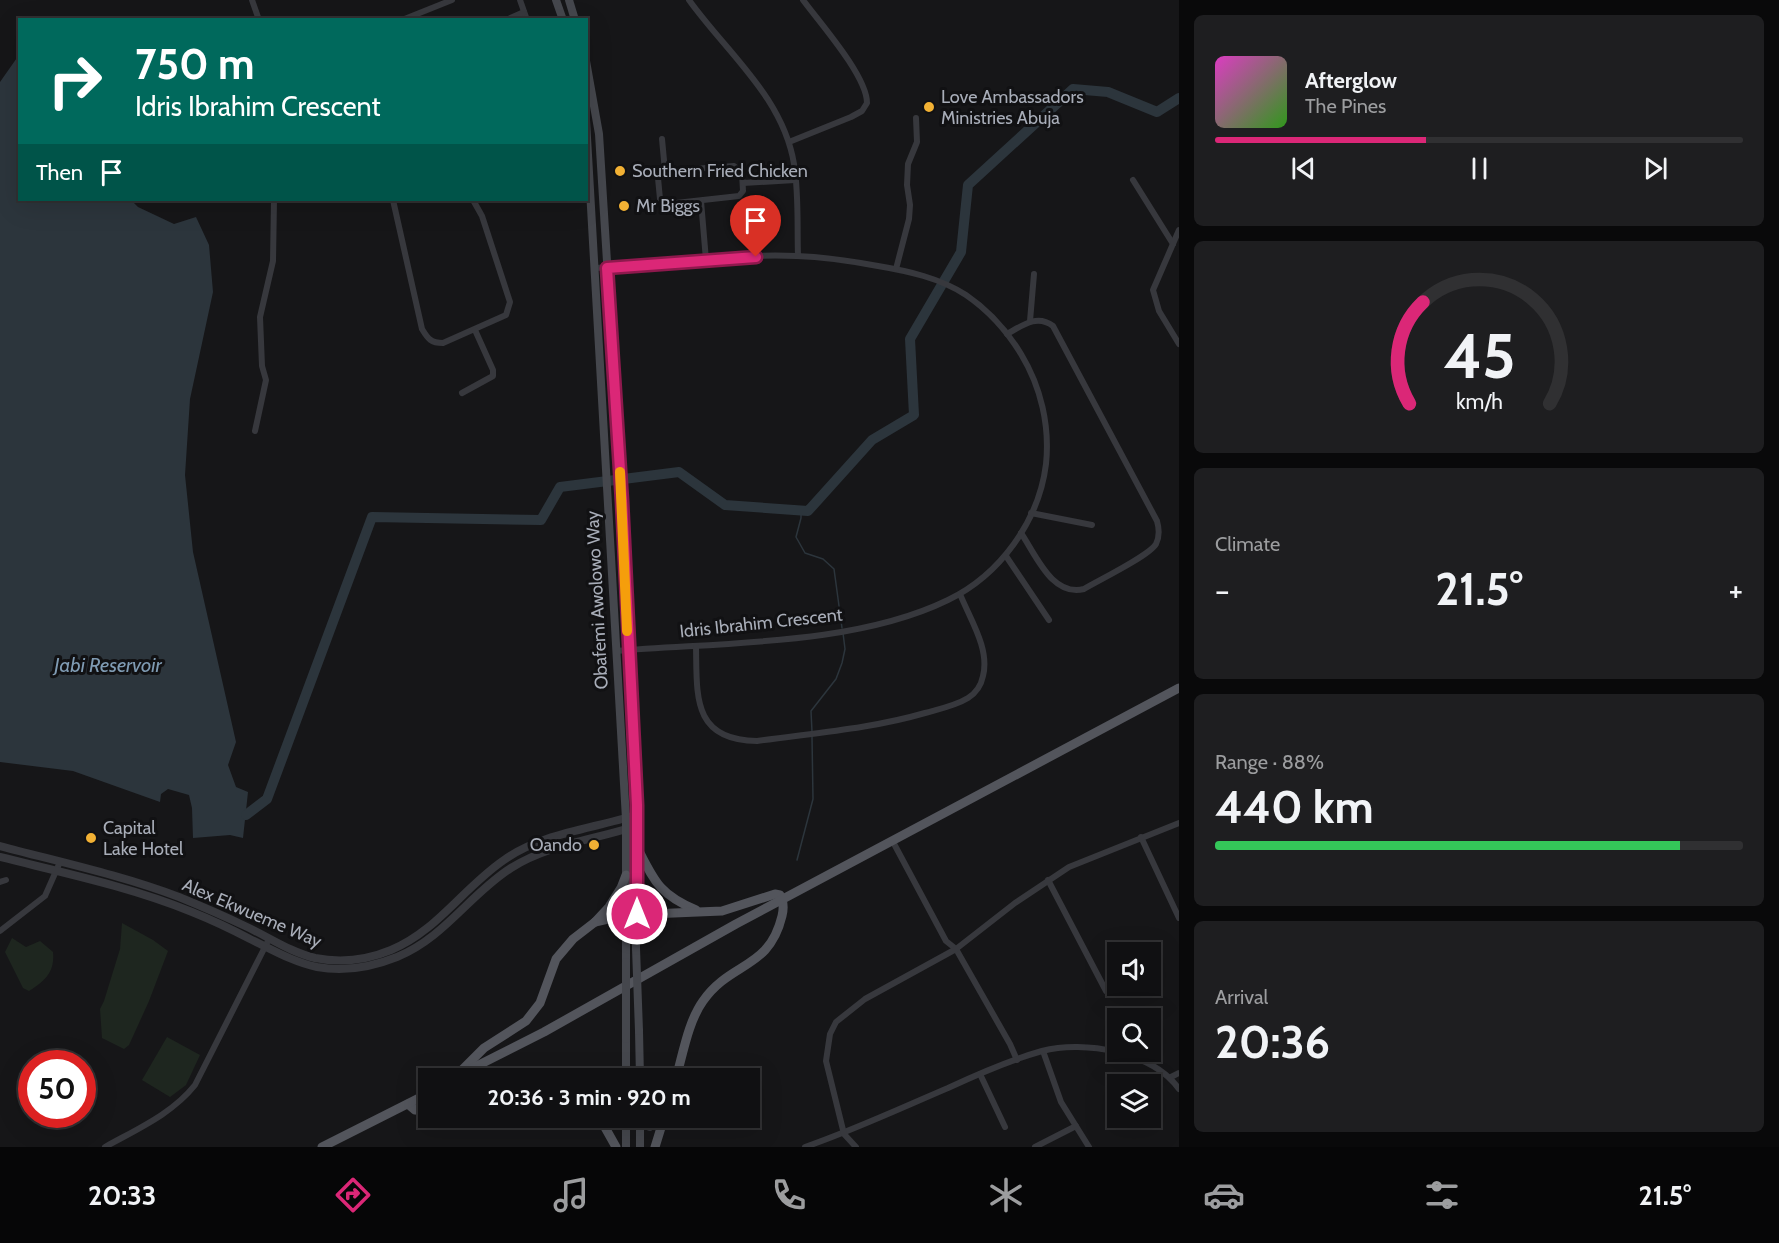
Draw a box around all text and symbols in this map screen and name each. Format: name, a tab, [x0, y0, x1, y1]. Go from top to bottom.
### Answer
text: 750 m	[135, 38, 255, 90]
icon: right	[36, 42, 114, 120]
text: Afterglow	[1305, 67, 1397, 94]
place label: Love Ambassadors Ministries Abuja	[941, 86, 1084, 129]
text: Idris Ibrahim Crescent	[135, 90, 381, 123]
text: The Pines	[1305, 94, 1386, 118]
marker: Love Ambassadors Ministries Abuja	[922, 100, 936, 114]
icon: previous	[1287, 152, 1320, 185]
icon: pause	[1463, 152, 1496, 185]
icon: next	[1639, 152, 1672, 185]
icon: arrive	[95, 156, 128, 189]
text: Then	[36, 159, 83, 186]
place label: Southern Fried Chicken	[632, 160, 808, 182]
marker: Southern Fried Chicken	[613, 164, 627, 178]
place label: Mr Biggs	[636, 195, 700, 217]
pin	[730, 195, 781, 257]
marker: Mr Biggs	[617, 199, 631, 213]
icon: arrive	[739, 204, 772, 237]
text: 45	[1443, 318, 1515, 394]
text: km/h	[1456, 389, 1502, 415]
street label: Obafemi Awolowo Way	[581, 510, 613, 690]
text: Climate	[1215, 532, 1280, 556]
text: 21.5°	[1435, 562, 1523, 616]
text: −	[1215, 570, 1230, 610]
text: +	[1728, 570, 1743, 610]
street label: Idris Ibrahim Crescent	[678, 604, 844, 642]
water label: Jabi Reservoir	[52, 653, 162, 677]
text: Range · 88%	[1215, 750, 1324, 774]
text: 440 km	[1215, 780, 1374, 834]
place label: Capital Lake Hotel	[103, 817, 184, 860]
marker: Capital Lake Hotel	[84, 831, 98, 845]
place label: Oando	[530, 834, 582, 856]
marker: Oando	[587, 838, 601, 852]
street label: Alex Ekwueme Way	[179, 874, 325, 952]
position arrow	[605, 882, 669, 946]
map controls	[1107, 942, 1161, 1128]
button: sound	[1107, 942, 1161, 996]
text: Arrival	[1215, 985, 1268, 1009]
button: search	[1107, 1008, 1161, 1062]
text: 20:36	[1215, 1015, 1330, 1069]
speed limit sign: 50	[18, 1050, 96, 1128]
button: layers	[1107, 1074, 1161, 1128]
text: 20:36 · 3 min · 920 m	[487, 1084, 691, 1111]
icon: directions	[332, 1174, 374, 1216]
icon: music	[550, 1174, 592, 1216]
icon: phone	[768, 1174, 810, 1216]
icon: climate	[985, 1174, 1027, 1216]
icon: car	[1203, 1174, 1245, 1216]
icon: filters	[1421, 1174, 1463, 1216]
text: 20:33	[88, 1179, 156, 1212]
text: 21.5°	[1639, 1179, 1691, 1212]

